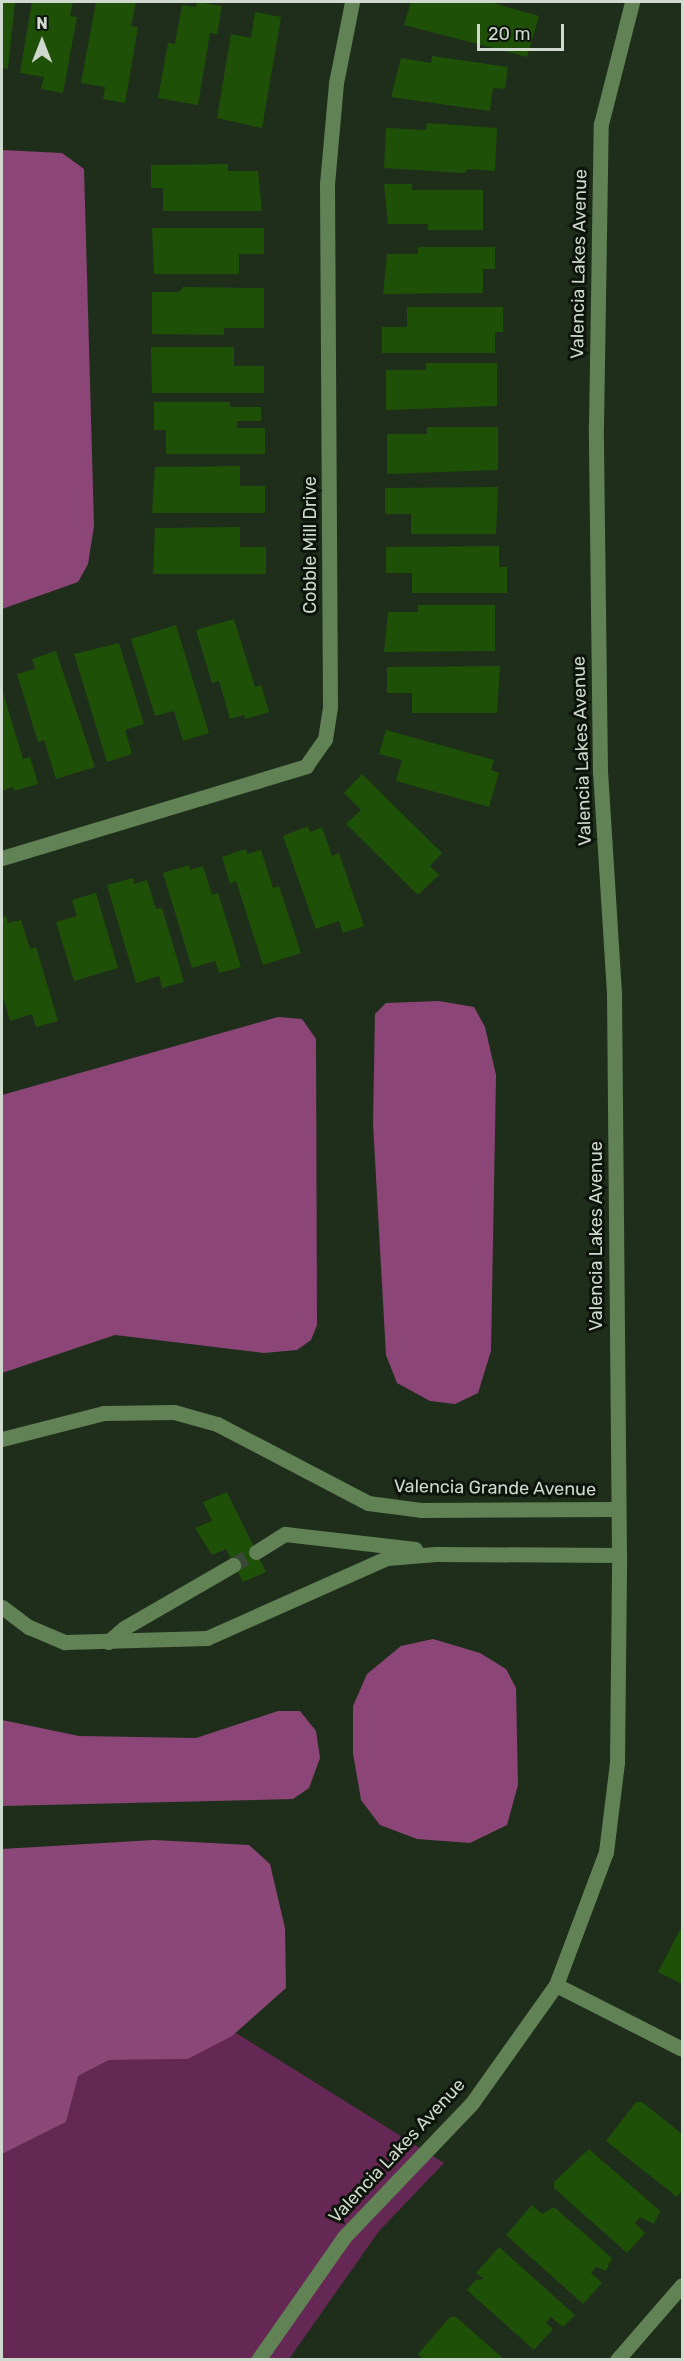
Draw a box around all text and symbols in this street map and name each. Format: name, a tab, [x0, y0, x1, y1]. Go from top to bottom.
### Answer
north arrow	[12, 12, 72, 72]
scale bar	[480, 12, 567, 50]
text: N	[36, 14, 48, 33]
text: 20 m	[488, 23, 530, 45]
street label: Valencia Lakes Avenue	[567, 169, 591, 359]
street label: Cobble Mill Drive	[299, 476, 321, 614]
street label: Valencia Lakes Avenue	[568, 656, 596, 846]
street label: Valencia Lakes Avenue	[585, 1141, 607, 1331]
street label: Valencia Grande Avenue	[393, 1475, 597, 1501]
street label: Valencia Lakes Avenue	[324, 2074, 470, 2228]

